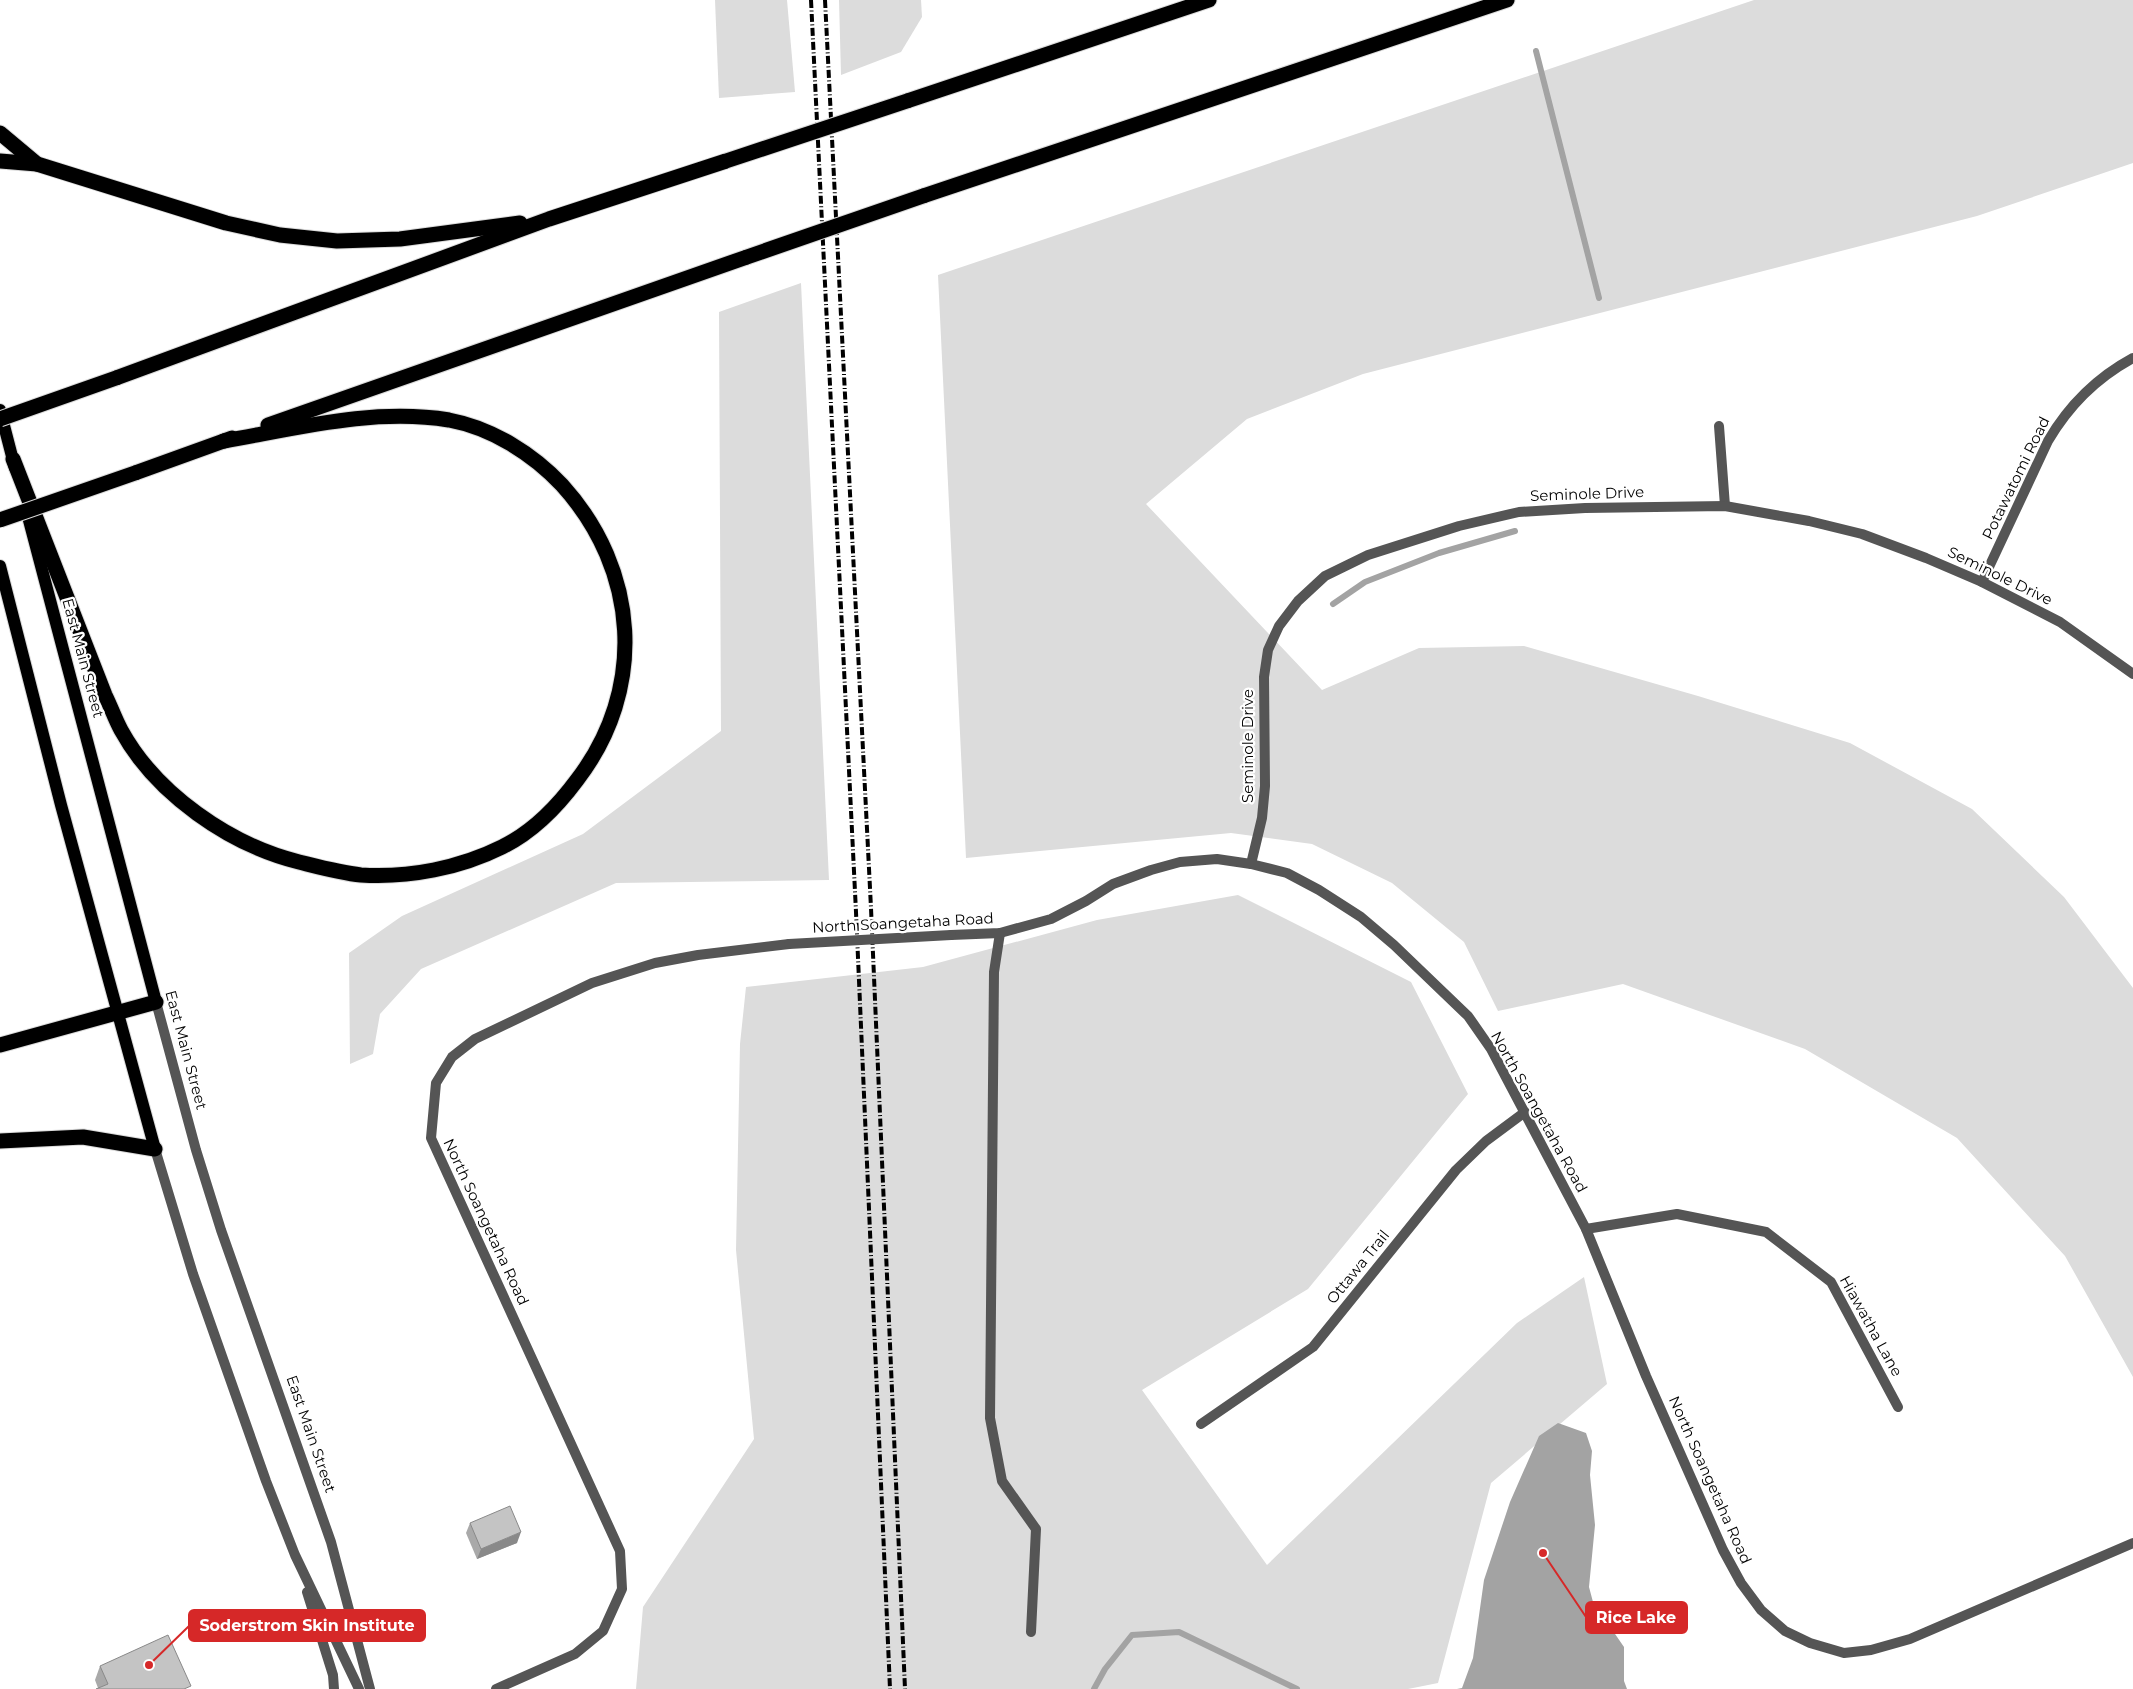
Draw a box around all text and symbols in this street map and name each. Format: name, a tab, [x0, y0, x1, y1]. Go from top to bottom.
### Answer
street label: Potawatomi Road	[1978, 413, 2054, 542]
street label: Seminole Drive	[1530, 482, 1644, 505]
street label: Seminole Drive	[1945, 542, 2056, 609]
street label: East Main Street	[58, 596, 109, 720]
street label: Seminole Drive	[1238, 689, 1257, 803]
street label: North Soangetaha Road	[812, 908, 994, 937]
street label: East Main Street	[161, 988, 212, 1112]
street label: North Soangetaha Road	[1487, 1028, 1592, 1196]
street label: North Soangetaha Road	[439, 1135, 533, 1308]
street label: Ottawa Trail	[1322, 1226, 1393, 1307]
street label: Hiawatha Lane	[1836, 1272, 1907, 1380]
street label: East Main Street	[283, 1373, 340, 1495]
street label: North Soangetaha Road	[1665, 1393, 1756, 1567]
callout: Rice Lake	[1586, 1602, 1687, 1633]
text: Rice Lake	[1596, 1608, 1676, 1627]
callout: Soderstrom Skin Institute	[189, 1610, 425, 1641]
text: Soderstrom Skin Institute	[199, 1616, 415, 1635]

